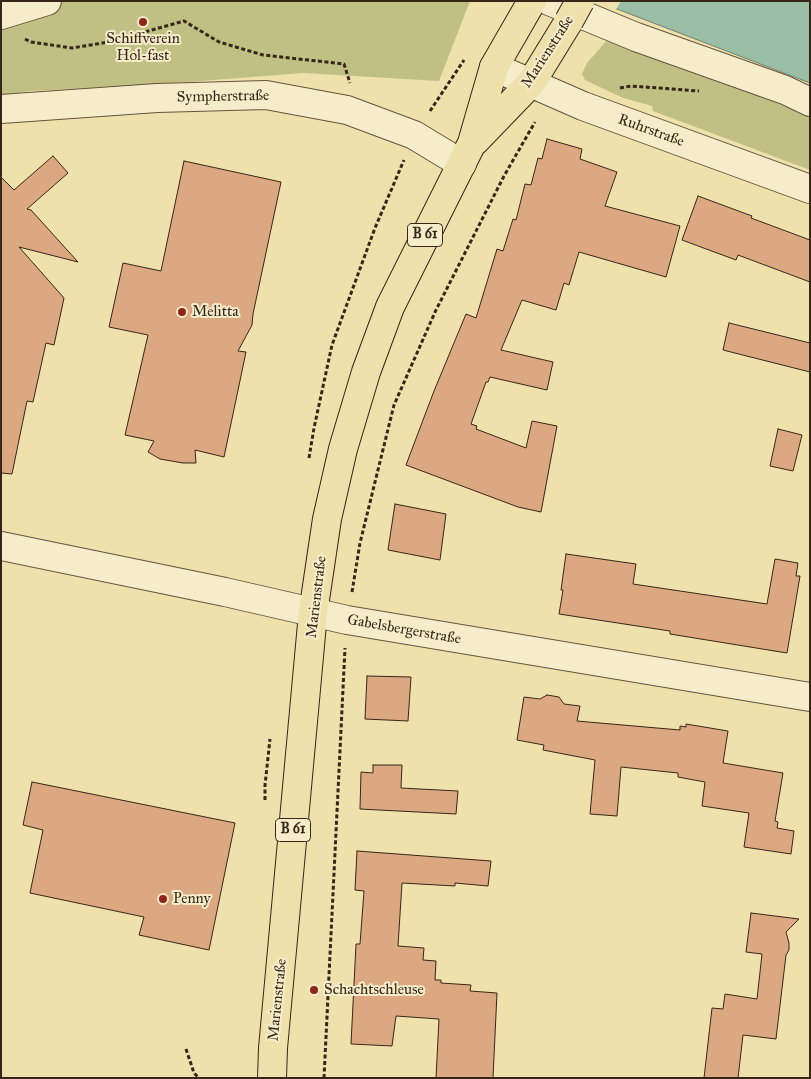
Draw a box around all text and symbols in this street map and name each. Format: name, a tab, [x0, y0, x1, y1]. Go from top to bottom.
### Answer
street label: Marienstraße	[518, 12, 578, 92]
marker: Schiffverein Hol-fast	[137, 16, 149, 28]
place label: Schiffverein Hol-fast	[106, 30, 180, 65]
street label: Sympherstraße	[177, 87, 269, 107]
street label: Ruhrstraße	[615, 111, 687, 151]
road number: B 61	[408, 224, 442, 246]
place label: Melitta	[192, 303, 239, 321]
marker: Melitta	[176, 306, 188, 318]
street label: Marienstraße	[303, 555, 331, 639]
street label: Gabelsbergerstraße	[346, 611, 462, 649]
road number: B 61	[276, 818, 310, 842]
place label: Penny	[173, 890, 210, 908]
marker: Penny	[157, 893, 169, 905]
street label: Marienstraße	[265, 958, 291, 1042]
place label: Schachtschleuse	[324, 981, 424, 999]
marker: Schachtschleuse	[308, 984, 320, 996]

